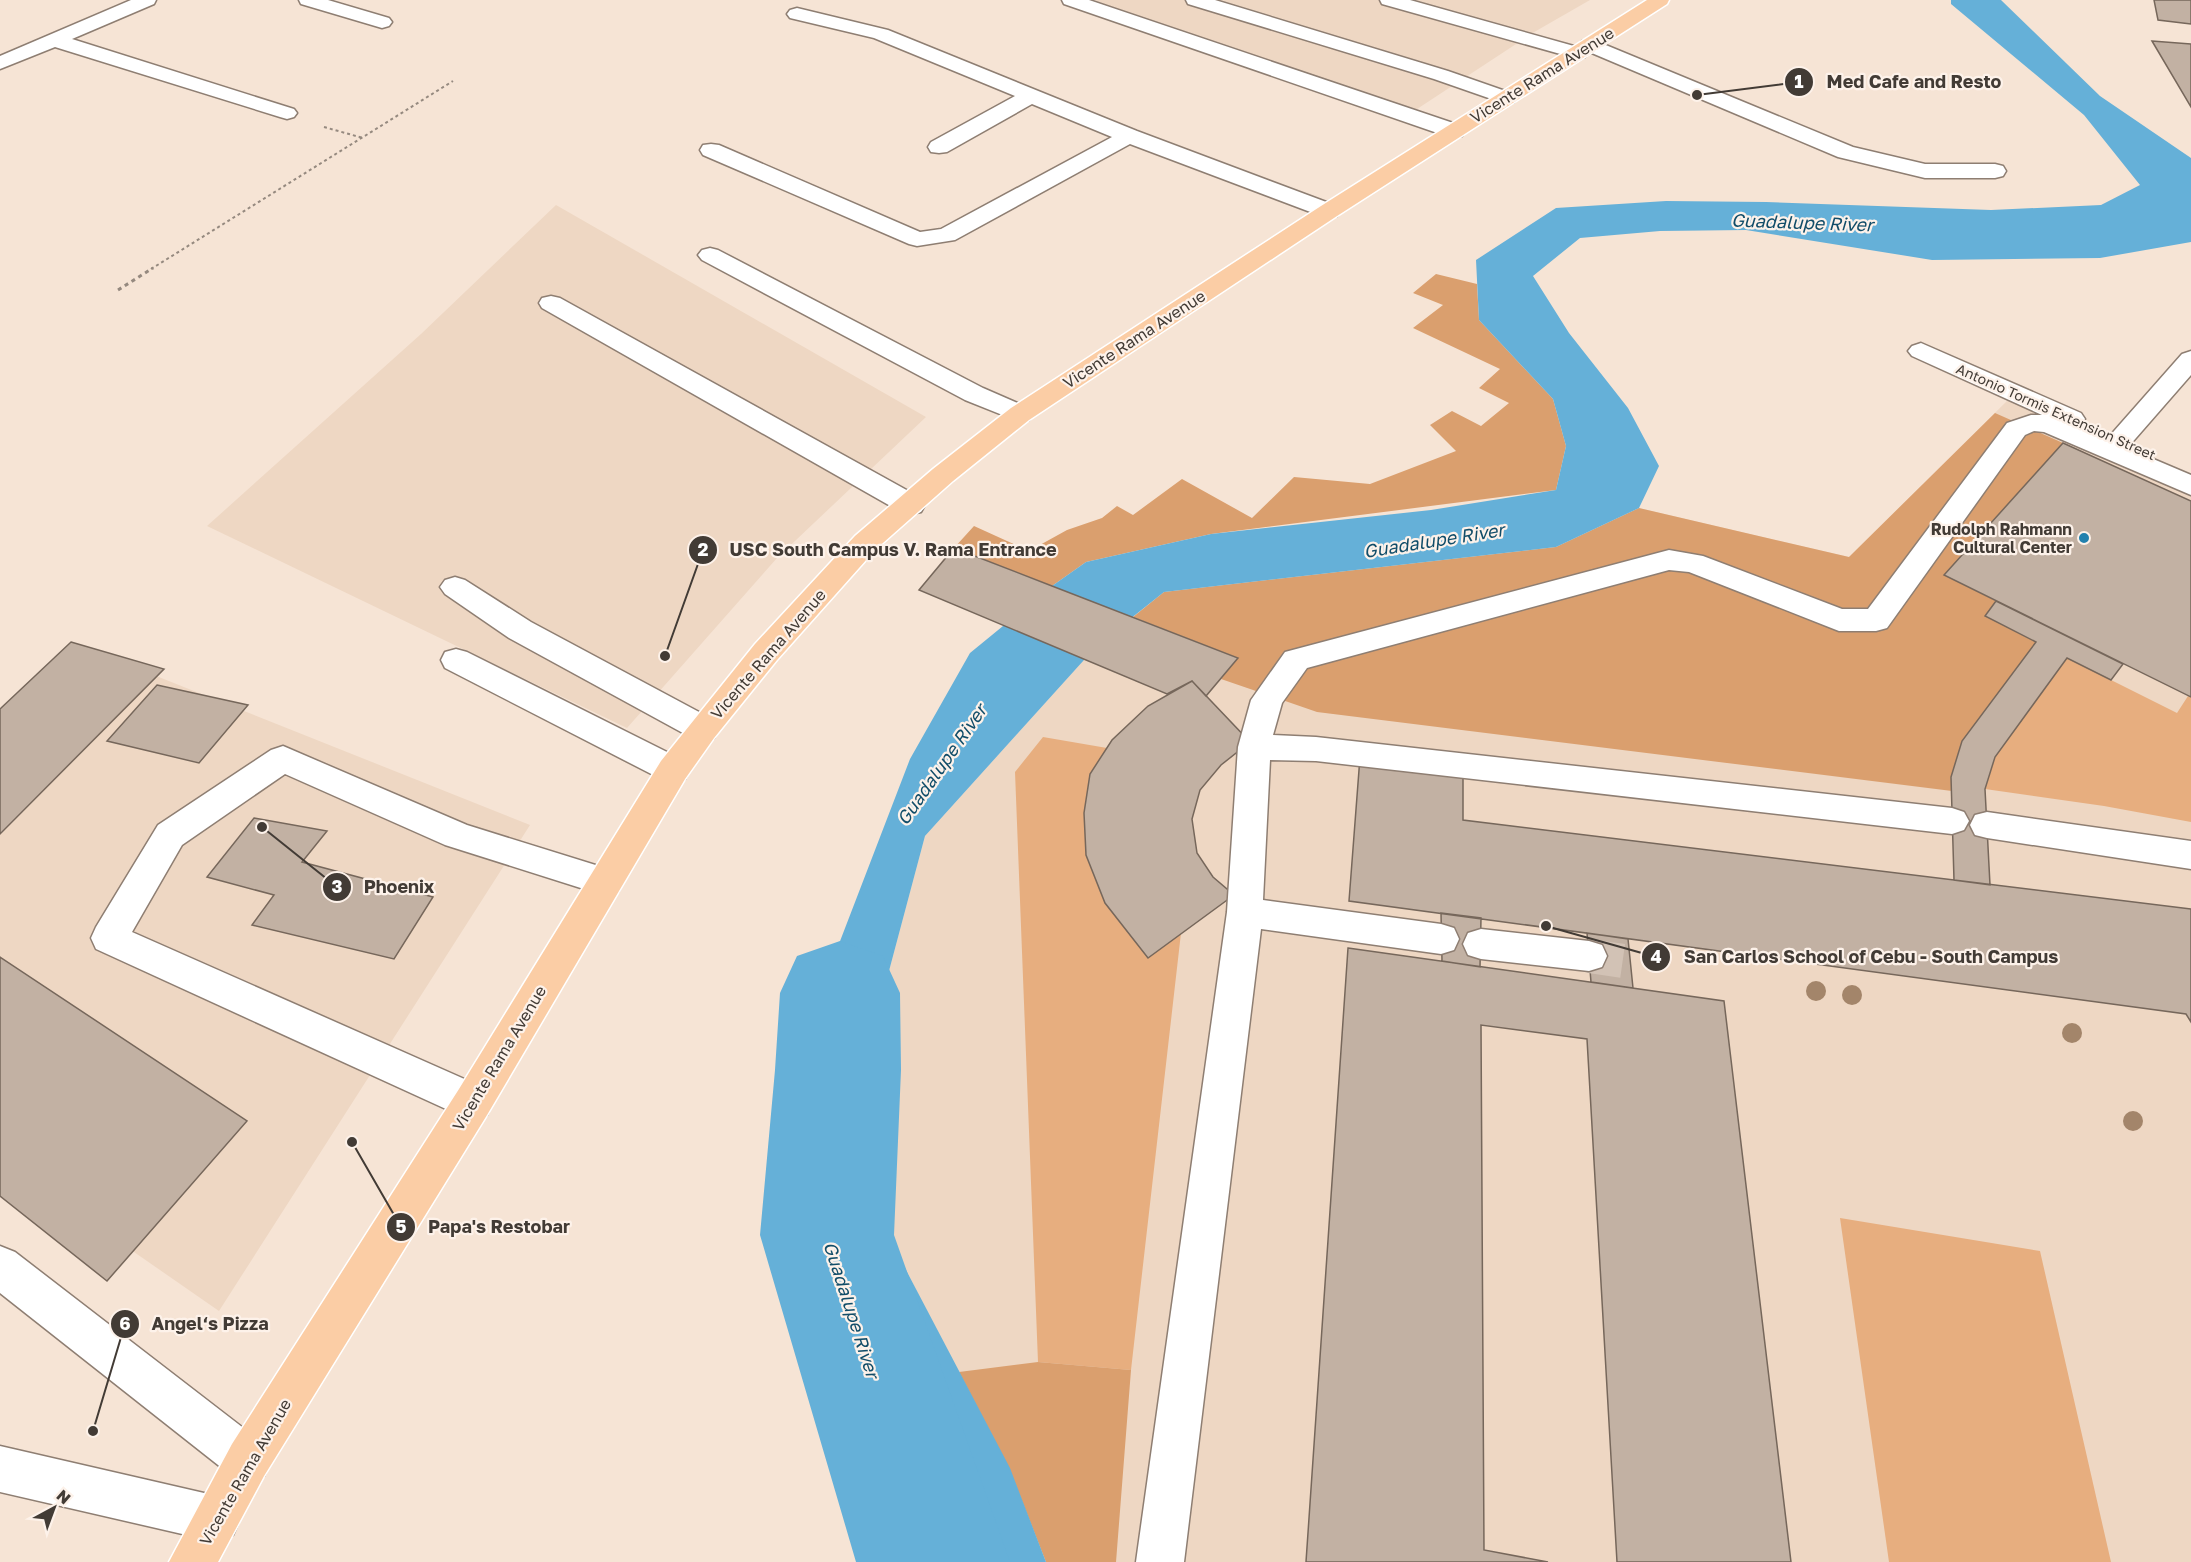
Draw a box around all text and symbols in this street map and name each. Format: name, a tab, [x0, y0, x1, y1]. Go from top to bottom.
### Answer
street label: Vicente Rama Avenue	[1466, 23, 1618, 127]
callout: Med Cafe and Resto	[1784, 64, 2013, 100]
text: 1	[1794, 70, 1804, 92]
text: Med Cafe and Resto	[1827, 70, 2002, 92]
water label: Guadalupe River	[1731, 209, 1876, 236]
street label: Vicente Rama Avenue	[1059, 285, 1209, 393]
street label: Antonio Tormis Extension Street	[1954, 360, 2159, 463]
water label: Guadalupe River	[1362, 518, 1509, 562]
place label: Rudolph Rahmann Cultural Center	[1931, 519, 2072, 557]
marker: Rudolph Rahmann Cultural Center	[2077, 531, 2091, 545]
callout: USC South Campus V. Rama Entrance	[688, 532, 1069, 568]
text: 2	[698, 538, 709, 560]
text: USC South Campus V. Rama Entrance	[729, 538, 1057, 560]
street label: Vicente Rama Avenue	[706, 585, 830, 723]
water label: Guadalupe River	[891, 698, 993, 829]
callout: Phoenix	[322, 869, 446, 905]
text: 3	[332, 875, 343, 897]
text: Phoenix	[364, 875, 435, 897]
callout: San Carlos School of Cebu - South Campus	[1641, 939, 2070, 975]
text: 4	[1650, 945, 1662, 967]
text: San Carlos School of Cebu - South Campus	[1684, 945, 2058, 967]
street label: Vicente Rama Avenue	[448, 982, 550, 1134]
callout: Papa's Restobar	[386, 1209, 582, 1245]
text: 5	[396, 1215, 407, 1237]
text: Papa's Restobar	[428, 1215, 570, 1237]
water label: Guadalupe River	[820, 1239, 885, 1383]
callout: Angel‘s Pizza	[110, 1306, 281, 1342]
text: 6	[119, 1312, 131, 1334]
text: Angel‘s Pizza	[151, 1312, 269, 1334]
street label: Vicente Rama Avenue	[195, 1395, 295, 1549]
north arrow	[24, 1478, 84, 1538]
text: N	[53, 1485, 75, 1508]

